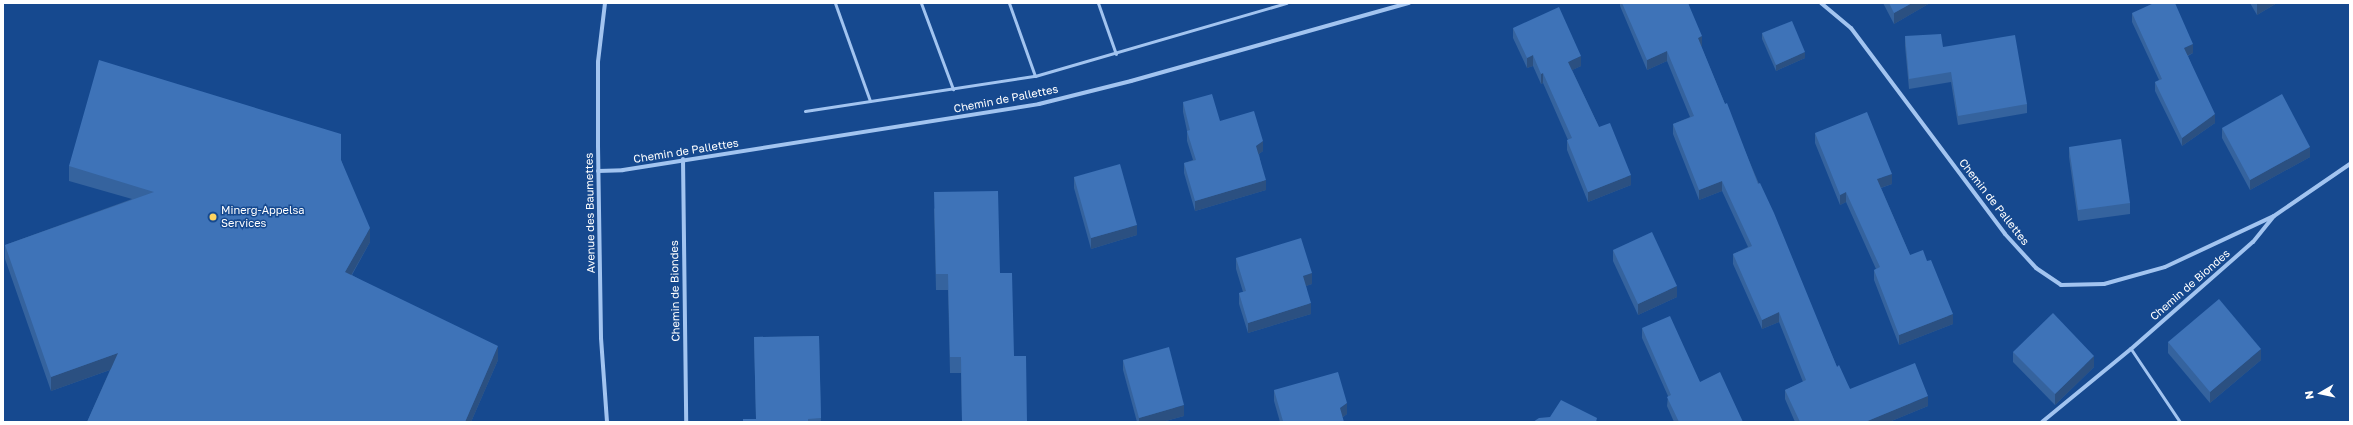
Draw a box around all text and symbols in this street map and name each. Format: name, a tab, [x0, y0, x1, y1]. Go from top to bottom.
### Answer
street label: Chemin de Pallettes	[953, 82, 1059, 116]
street label: Chemin de Pallettes	[633, 136, 739, 166]
street label: Avenue des Baumettes	[582, 153, 598, 273]
street label: Chemin de Pallettes	[1956, 156, 2032, 248]
place label: Minerg-Appelsa Services	[221, 204, 305, 230]
marker: Minerg-Appelsa Services	[208, 212, 218, 222]
street label: Chemin de Biondes	[668, 240, 682, 342]
street label: Chemin de Biondes	[2147, 247, 2233, 323]
north arrow	[2301, 373, 2341, 413]
text: N	[2302, 390, 2316, 400]

